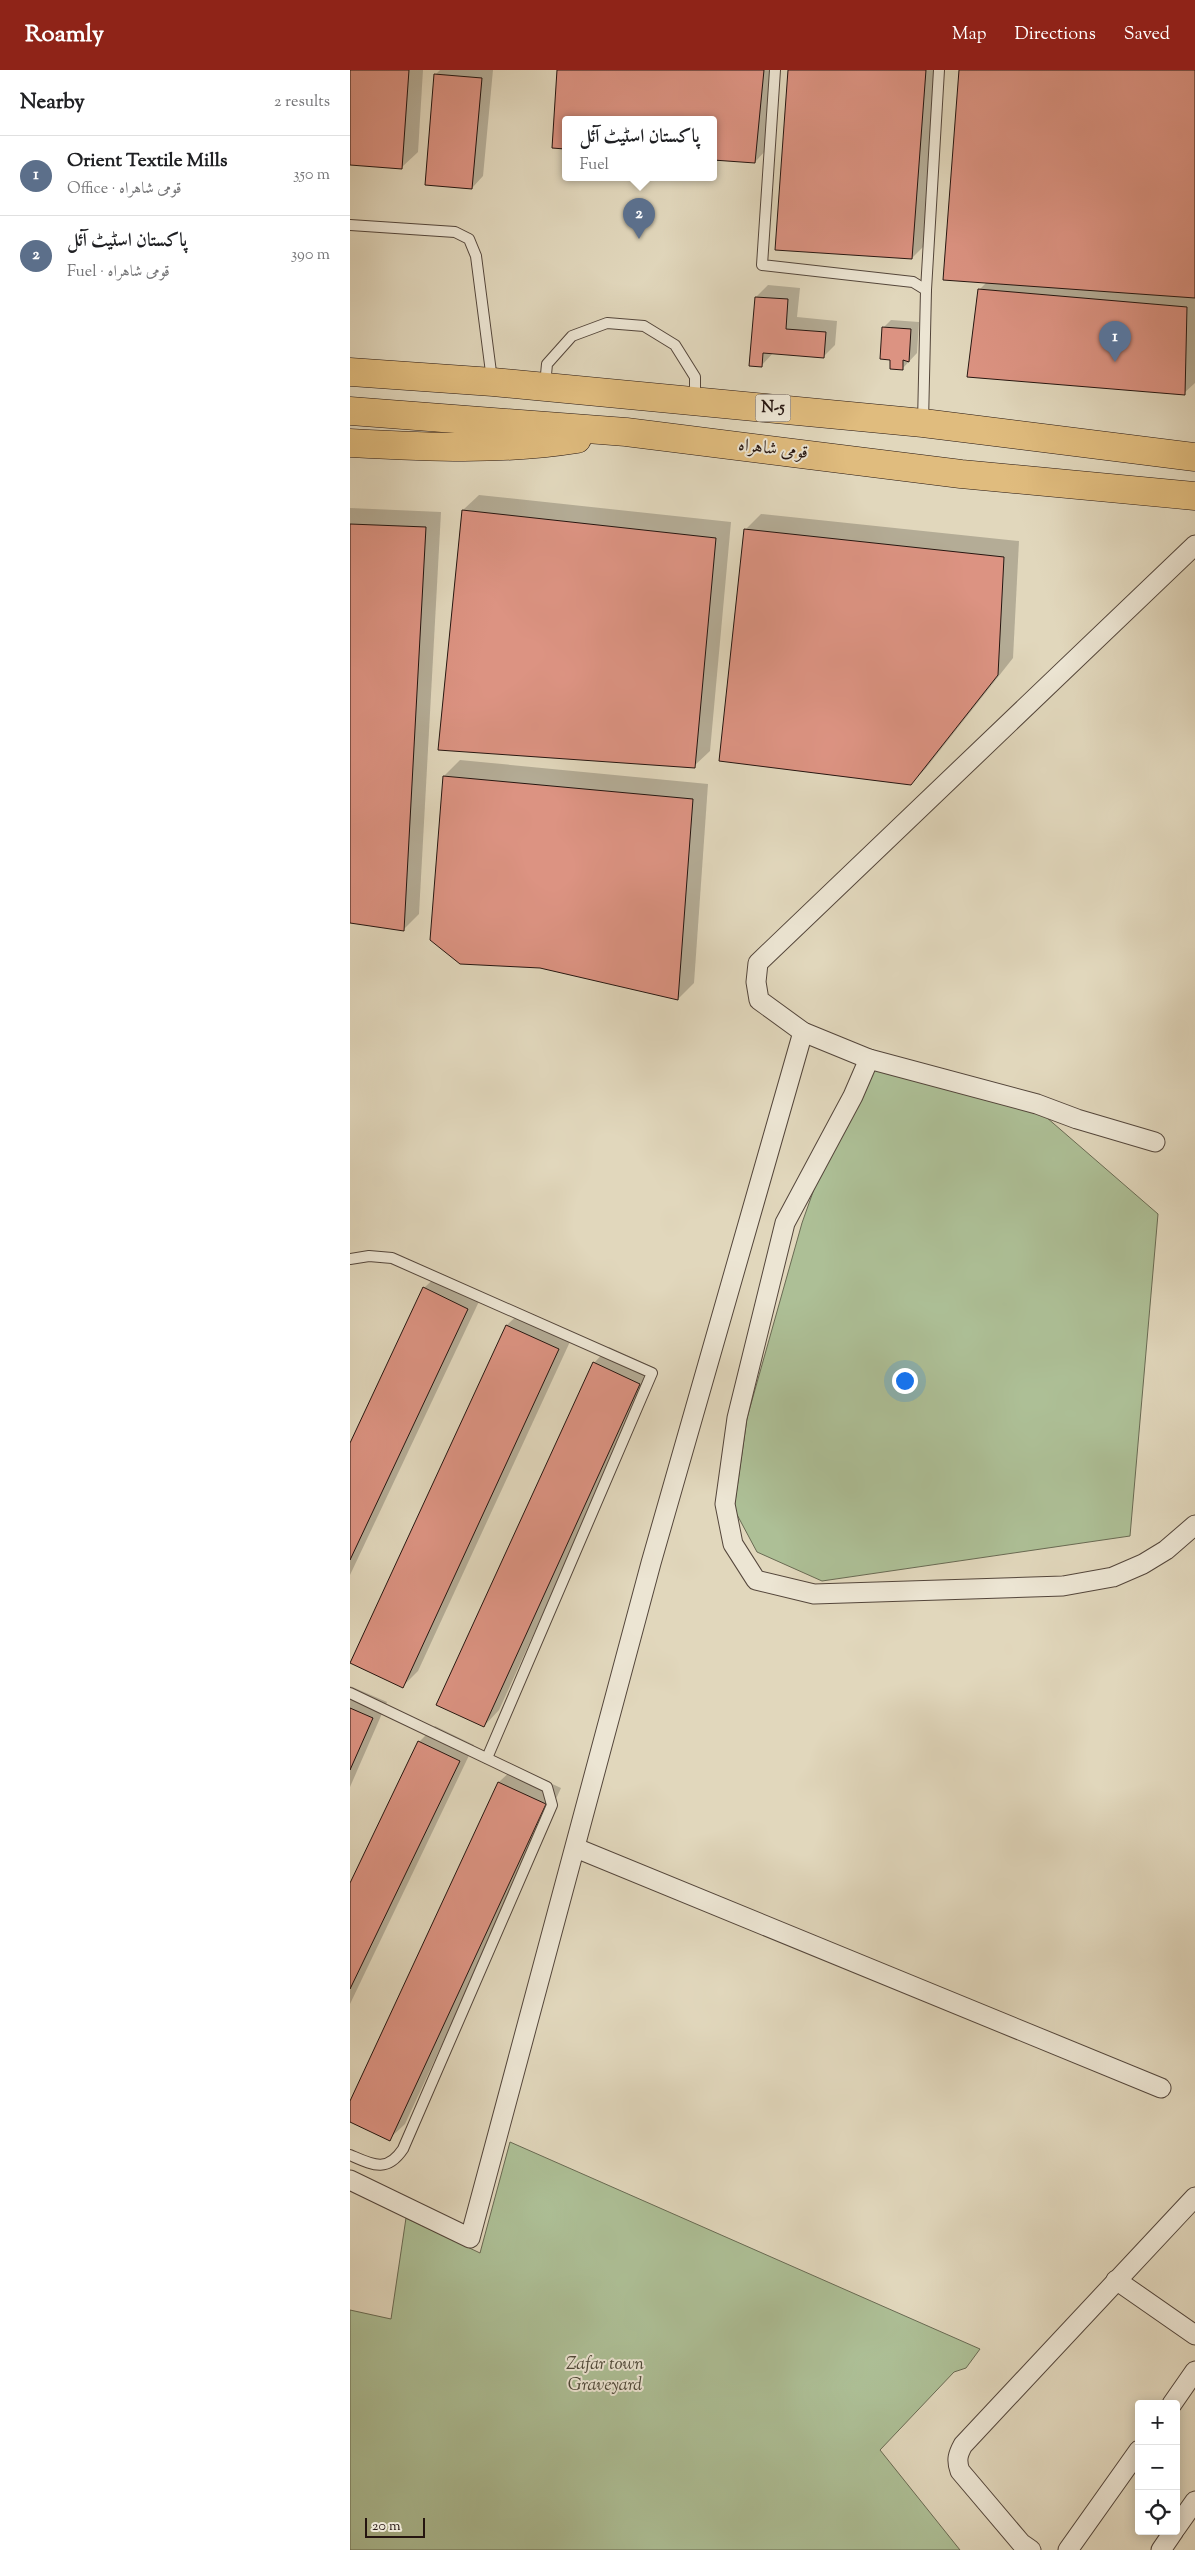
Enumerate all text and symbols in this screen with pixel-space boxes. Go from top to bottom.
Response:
text: Roamly [25,18,104,52]
text: Map [952,22,987,48]
text: Directions [1015,22,1096,48]
text: Saved [1124,22,1170,48]
text: Nearby [20,88,85,118]
text: 2 results [274,91,330,114]
popup [562,116,717,181]
text: پاکستان اسٹیٹ آئل [579,124,700,151]
text: Orient Textile Mills [67,148,227,175]
text: Fuel [579,154,609,177]
text: 1 [33,164,39,187]
text: 350 m [293,164,330,187]
text: Office · قومی شاہراہ [67,178,181,201]
pin: 2 [623,198,655,239]
text: پاکستان اسٹیٹ آئل [67,228,187,255]
text: 2 [32,244,40,267]
text: 390 m [291,244,330,267]
text: Fuel · قومی شاہراہ [67,261,170,284]
pin: 1 [1099,321,1131,362]
road number: N-5 [756,394,790,422]
street label: قومی شاہراہ [737,433,809,467]
your location [892,1368,918,1394]
park label: Zafar town Graveyard [566,2352,645,2399]
map controls [1135,2400,1180,2535]
button: + [1135,2400,1180,2445]
button: − [1135,2445,1180,2490]
button: locate [1135,2490,1180,2535]
scale bar [365,2515,425,2538]
text: 20 m [372,2517,401,2537]

